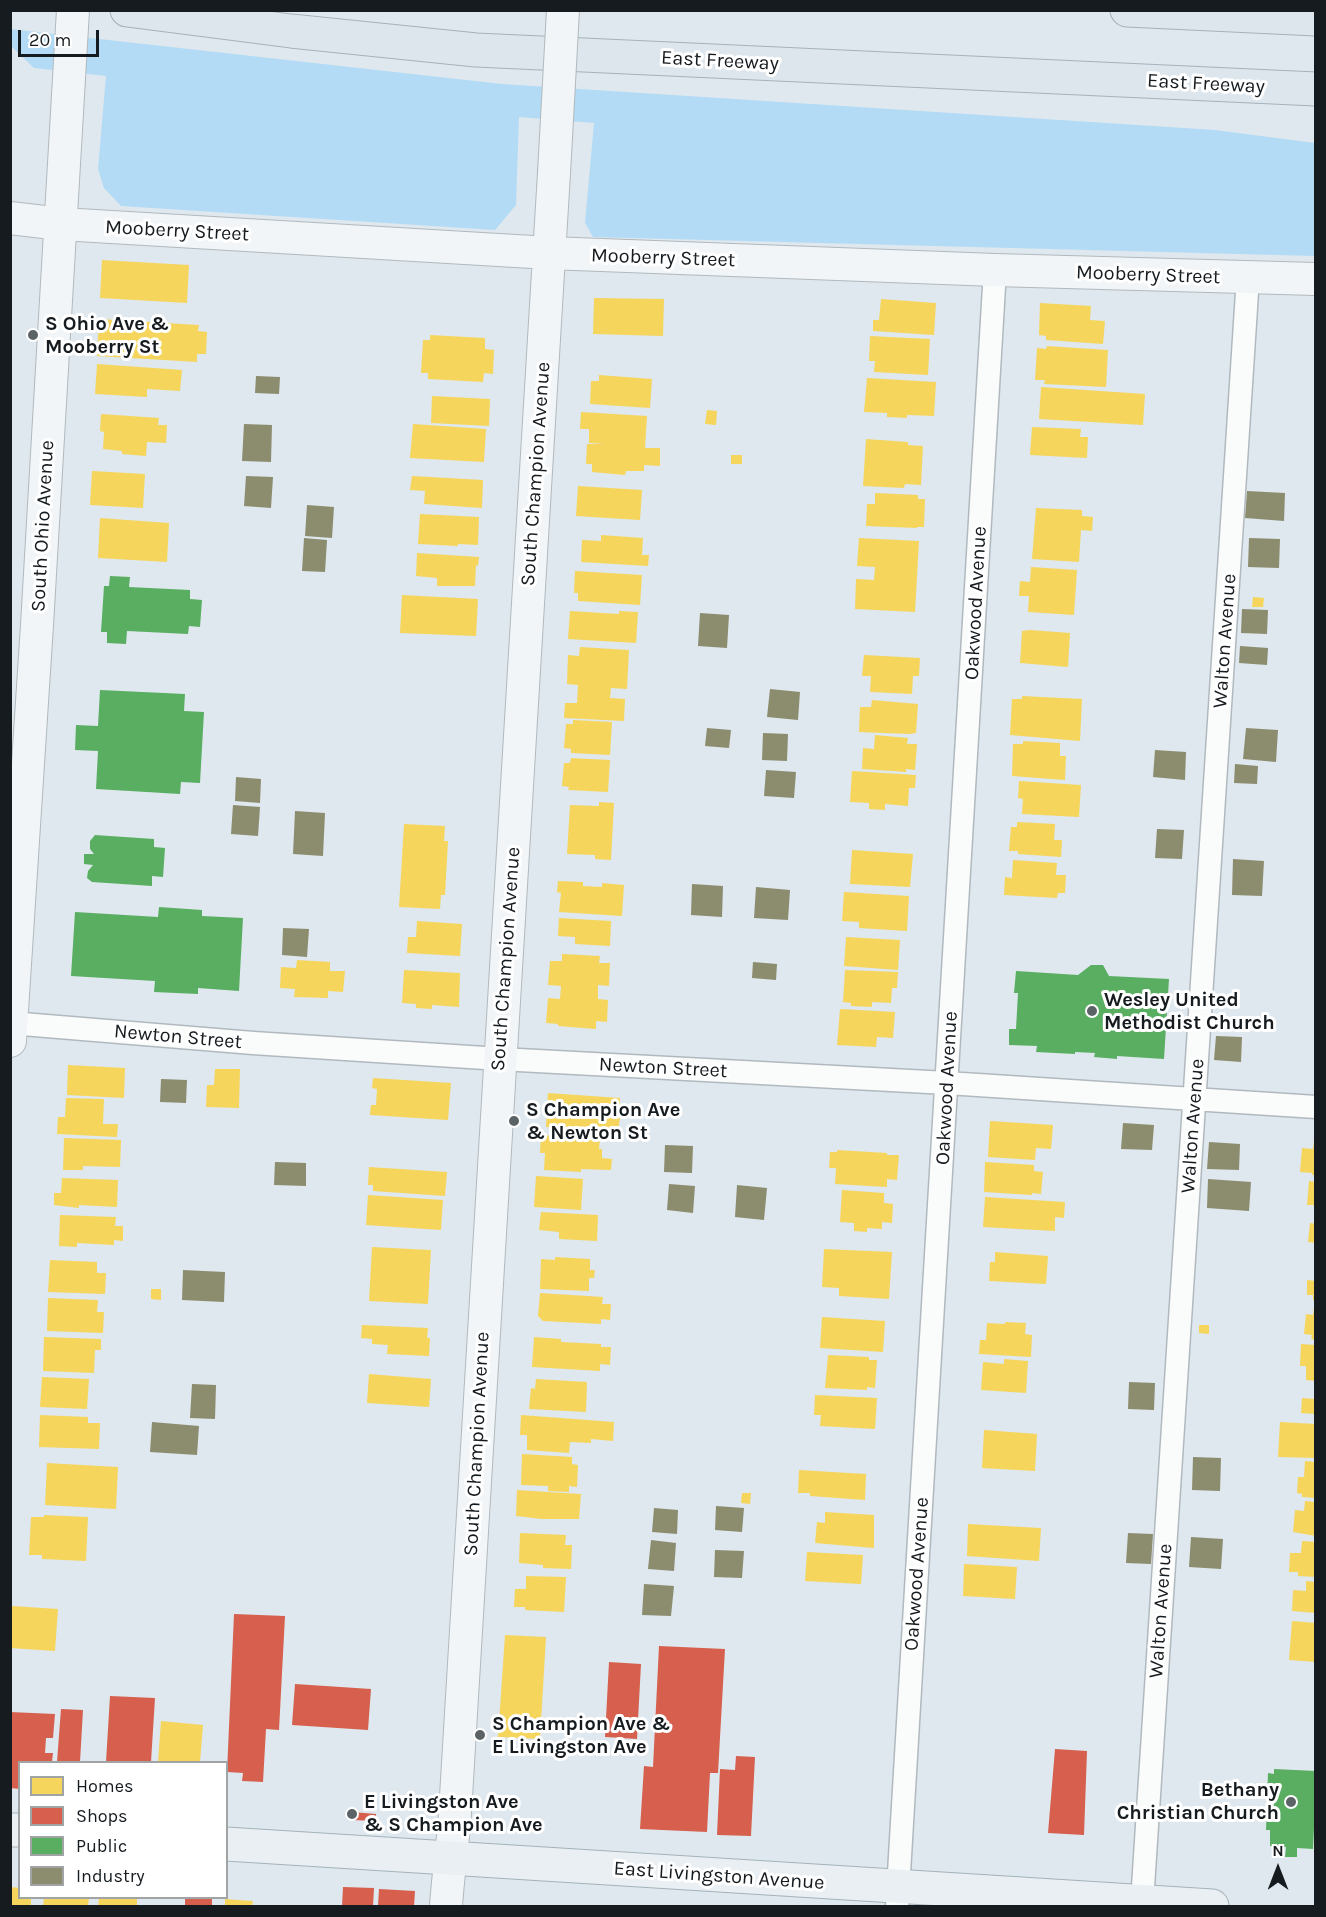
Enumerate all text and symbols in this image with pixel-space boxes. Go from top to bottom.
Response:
scale bar [21,18,102,56]
text: 20 m [29,29,71,51]
street label: East Freeway [660,46,780,76]
street label: East Freeway [1146,69,1266,99]
street label: Mooberry Street [104,215,250,247]
street label: Mooberry Street [590,243,736,273]
street label: Mooberry Street [1075,260,1221,290]
place label: S Ohio Ave & Mooberry St [45,312,169,359]
marker: S Ohio Ave & Mooberry St [26,328,40,342]
street label: South Champion Avenue [516,361,556,587]
street label: South Ohio Avenue [27,440,59,612]
street label: Oakwood Avenue [960,525,992,681]
street label: Walton Avenue [1208,573,1242,709]
street label: South Champion Avenue [486,846,526,1072]
place label: Wesley United Methodist Church [1104,988,1275,1035]
marker: Wesley United Methodist Church [1085,1004,1099,1018]
street label: Oakwood Avenue [931,1010,963,1166]
street label: Newton Street [113,1019,243,1055]
street label: Newton Street [598,1053,728,1083]
street label: Walton Avenue [1176,1058,1210,1194]
place label: S Champion Ave & Newton St [526,1098,680,1145]
marker: S Champion Ave & Newton St [507,1114,521,1128]
street label: South Champion Avenue [459,1331,495,1557]
street label: Oakwood Avenue [900,1496,934,1652]
street label: Walton Avenue [1144,1543,1178,1679]
place label: S Champion Ave & E Livingston Ave [492,1712,671,1759]
marker: S Champion Ave & E Livingston Ave [473,1728,487,1742]
legend [18,1761,228,1899]
text: Homes [76,1775,133,1797]
place label: Bethany Christian Church [1117,1778,1279,1825]
place label: E Livingston Ave & S Champion Ave [364,1790,543,1837]
marker: Bethany Christian Church [1284,1795,1298,1809]
text: Shops [76,1805,128,1827]
marker: E Livingston Ave & S Champion Ave [345,1807,359,1821]
text: Public [76,1835,127,1857]
north arrow [1248,1839,1308,1899]
text: N [1272,1841,1284,1860]
street label: East Livingston Avenue [613,1857,825,1895]
text: Industry [76,1865,145,1887]

